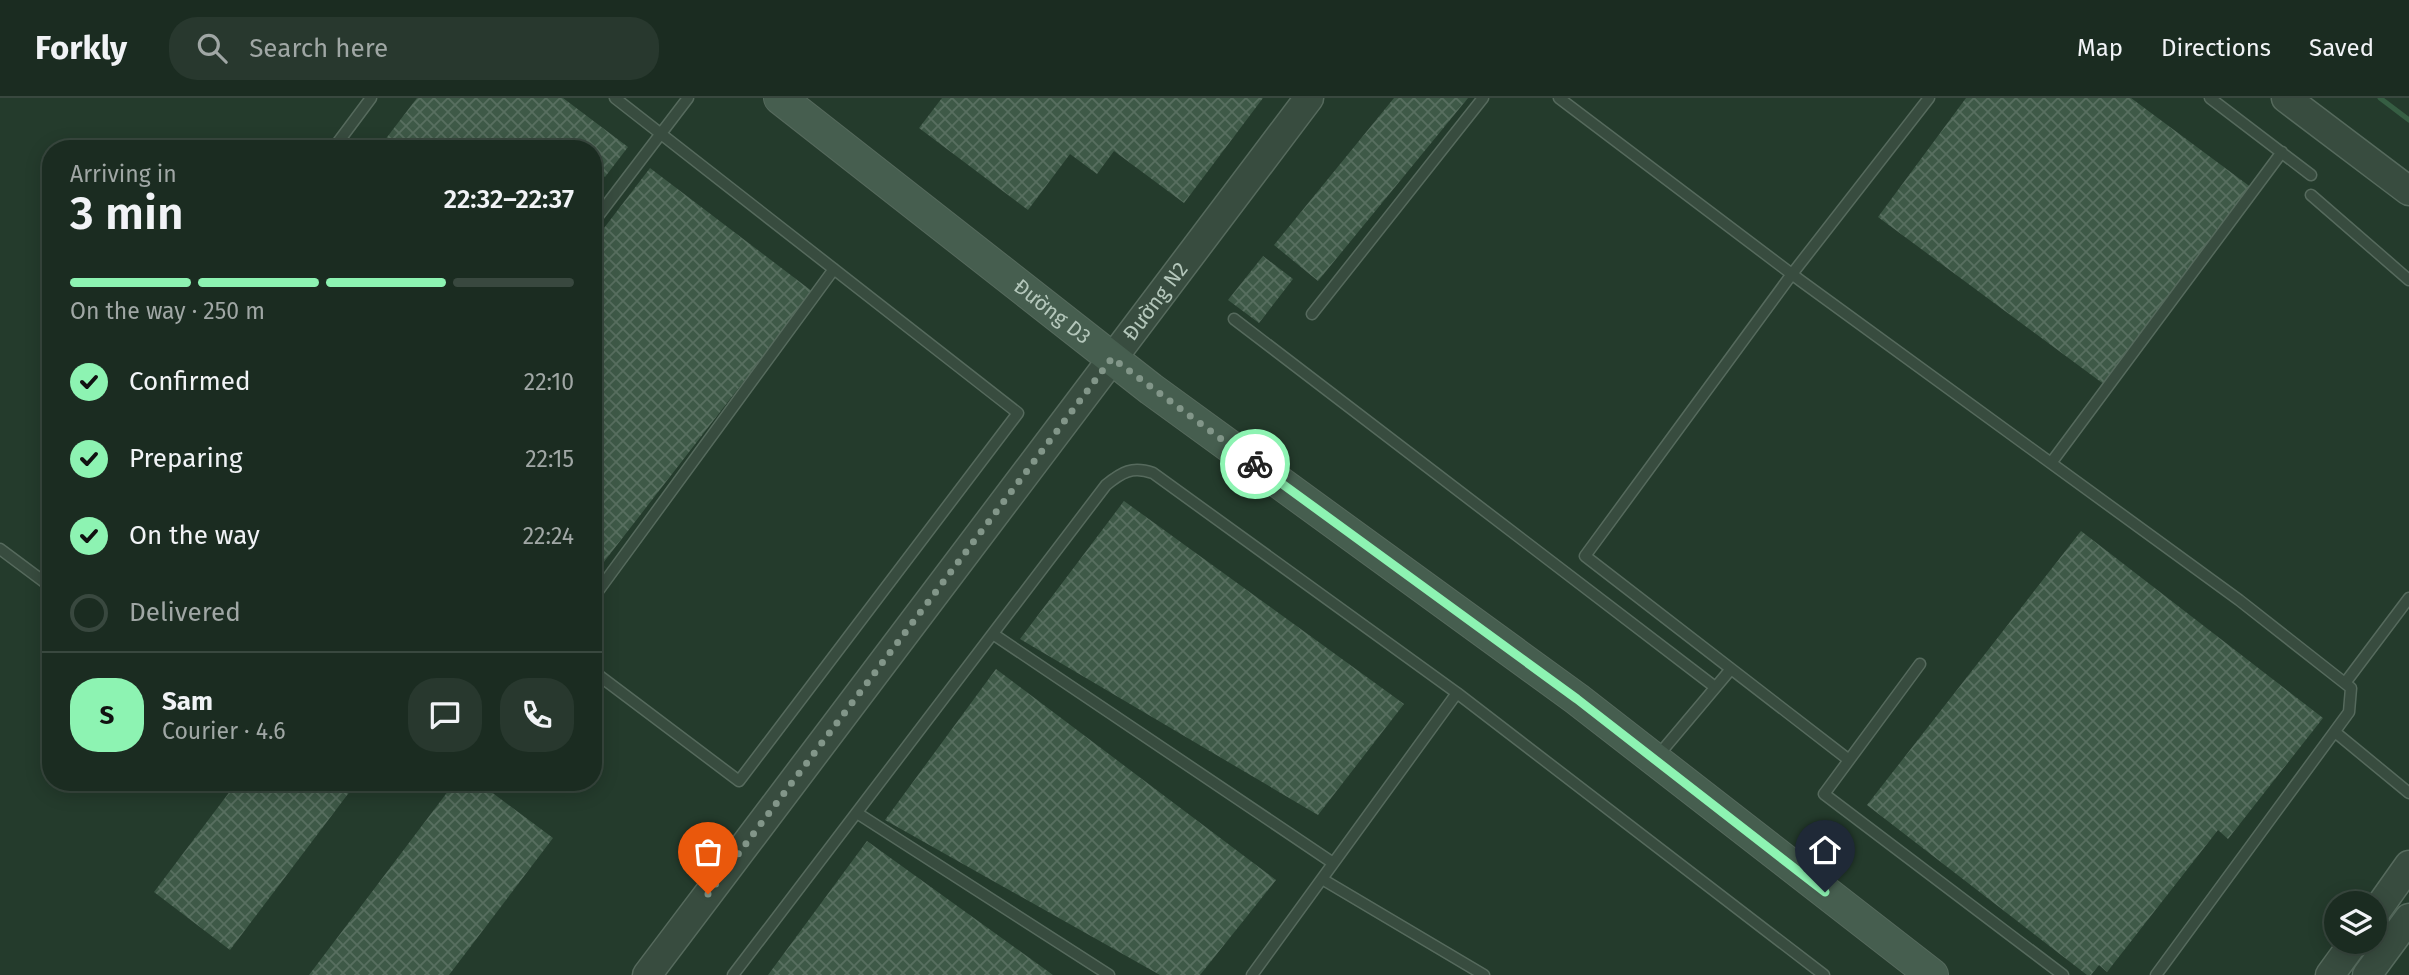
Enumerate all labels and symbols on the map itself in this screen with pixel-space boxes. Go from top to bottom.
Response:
street label: Đường N2 [1117,257,1194,346]
street label: Đường D3 [1008,273,1096,350]
courier [1220,429,1290,499]
pin [1795,820,1855,892]
pin [678,822,738,894]

